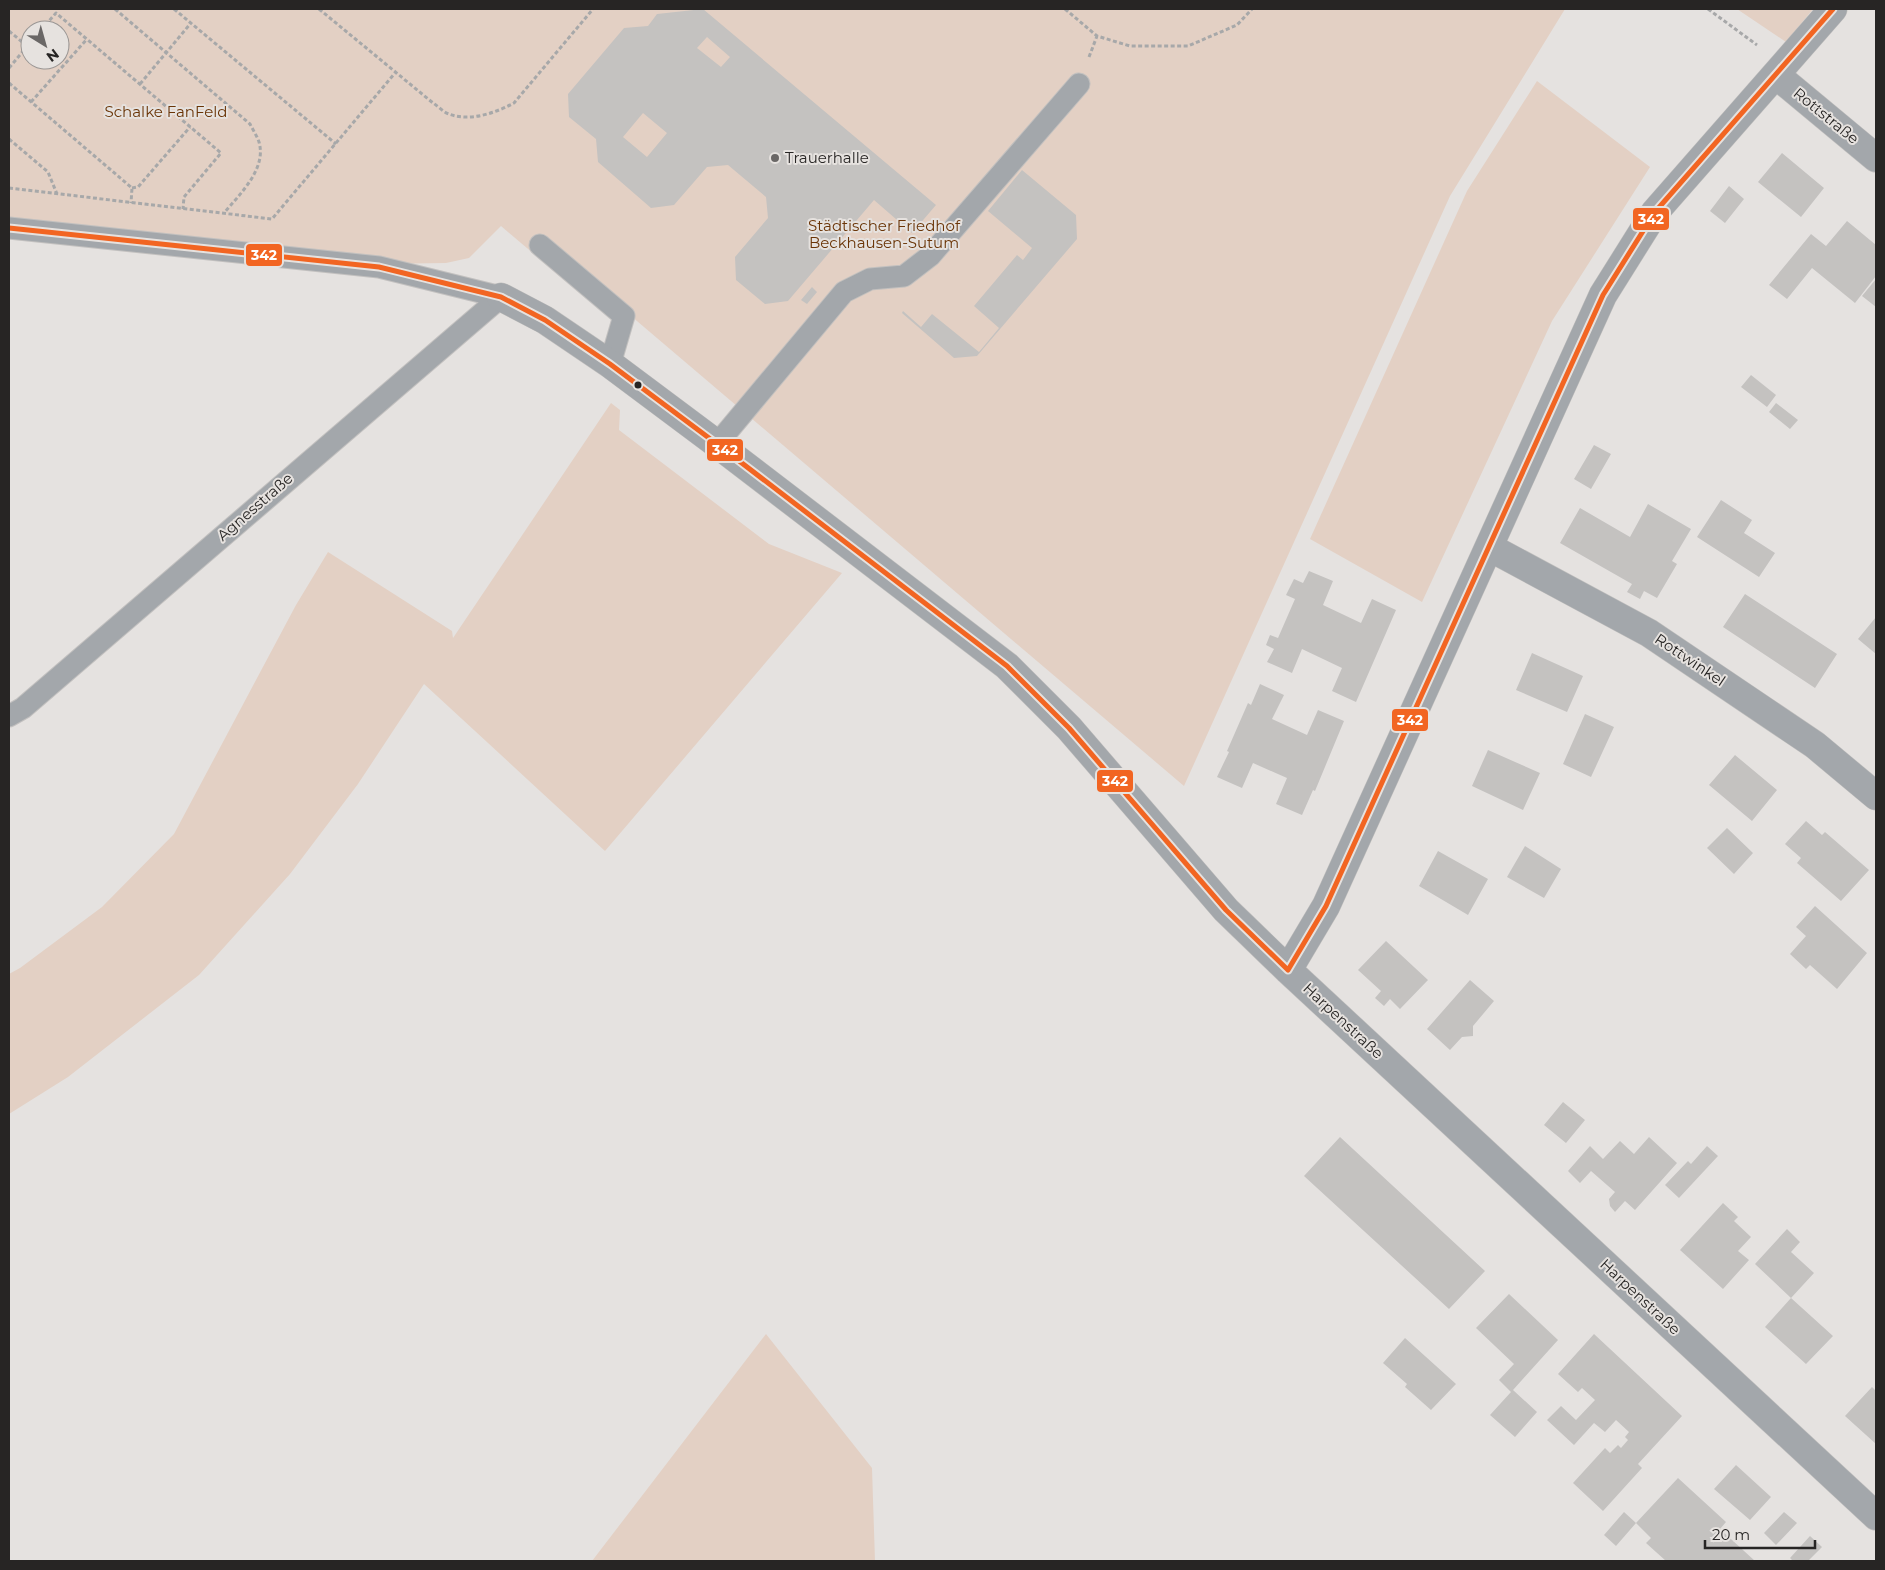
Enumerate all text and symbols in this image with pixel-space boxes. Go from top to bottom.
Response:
north arrow [20,20,70,70]
text: N [43,45,63,66]
street label: Rottstraße [1790,83,1863,148]
park label: Schalke FanFeld [105,102,227,121]
place label: Trauerhalle [785,148,869,167]
marker: Trauerhalle [769,152,781,164]
line badge: 342 [1632,207,1670,231]
text: 342 [1637,210,1664,228]
park label: Städtischer Friedhof Beckhausen-Sutum [808,216,961,252]
line badge: 342 [245,243,283,267]
text: 342 [250,246,277,264]
unlabelled marker [633,380,643,390]
line badge: 342 [706,438,744,462]
text: 342 [711,441,738,459]
street label: Agnesstraße [213,469,296,545]
street label: Rottwinkel [1651,629,1729,690]
line badge: 342 [1391,708,1429,732]
text: 342 [1396,711,1423,729]
line badge: 342 [1096,769,1134,793]
text: 342 [1101,772,1128,790]
street label: Harpenstraße [1299,979,1388,1063]
street label: Harpenstraße [1596,1255,1685,1339]
scale bar [1705,1518,1815,1550]
text: 20 m [1712,1525,1750,1544]

